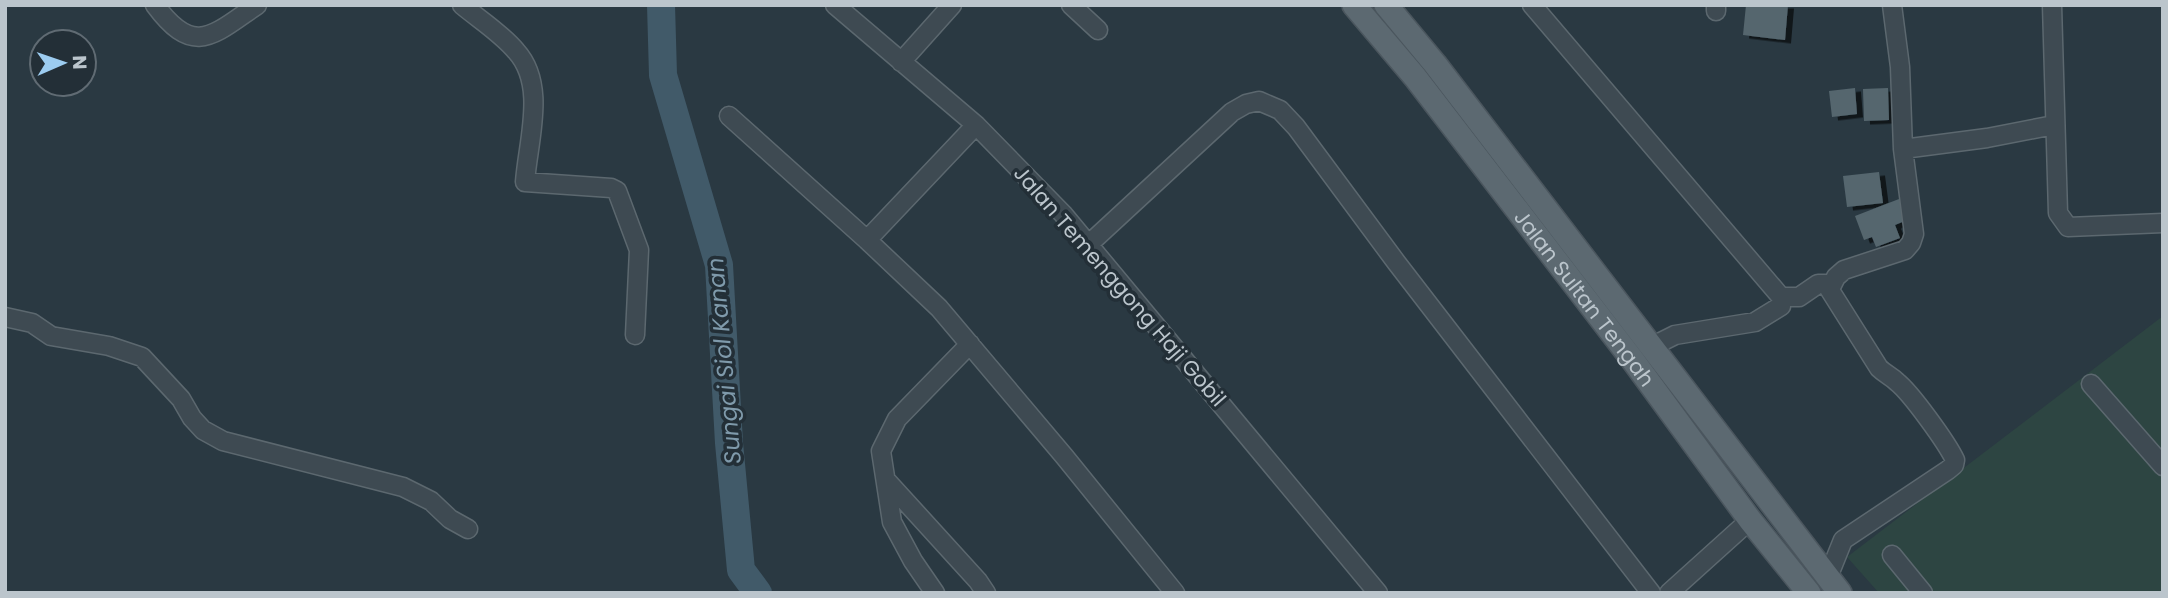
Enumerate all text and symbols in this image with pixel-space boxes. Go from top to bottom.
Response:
north arrow [28,28,98,98]
text: N [66,55,93,70]
street label: Jalan Temenggong Haji Gobil [1007,159,1233,413]
street label: Jalan Sultan Tengah [1508,204,1662,392]
water label: Sungai Siol Kanan [699,256,749,466]

